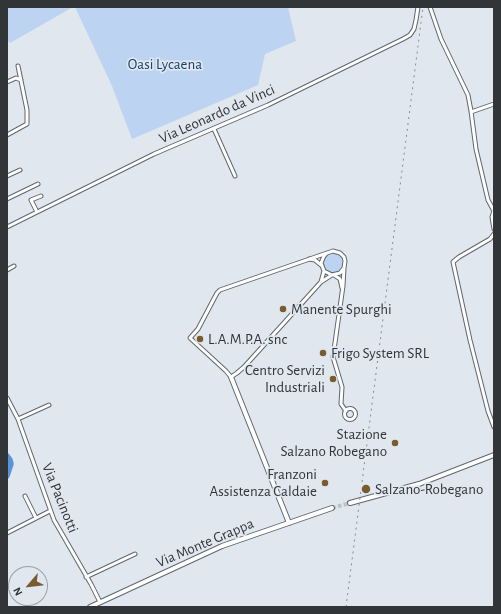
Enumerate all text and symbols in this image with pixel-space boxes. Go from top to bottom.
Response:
park label: Oasi Lycaena [128,55,202,73]
street label: Via Leonardo da Vinci [156,80,278,148]
place label: Manente Spurghi [291,300,392,318]
marker: Manente Spurghi [278,304,288,314]
place label: L.A.M.P.A. snc [208,330,287,348]
marker: L.A.M.P.A. snc [195,334,205,344]
place label: Frigo System SRL [331,344,429,362]
marker: Frigo System SRL [318,348,328,358]
place label: Centro Servizi Industriali [245,361,325,396]
marker: Centro Servizi Industriali [328,374,338,384]
place label: Stazione Salzano Robegano [280,425,387,460]
marker: Stazione Salzano Robegano [390,438,400,448]
street label: Via Pacinotti [38,461,82,535]
place label: Franzoni Assistenza Caldaie [210,465,317,500]
marker: Franzoni Assistenza Caldaie [320,478,330,488]
place label: Salzano-Robegano [375,480,483,498]
marker: Salzano-Robegano [360,483,372,495]
street label: Via Monte Grappa [153,514,257,572]
north arrow [8,566,48,606]
text: N [11,585,24,597]

